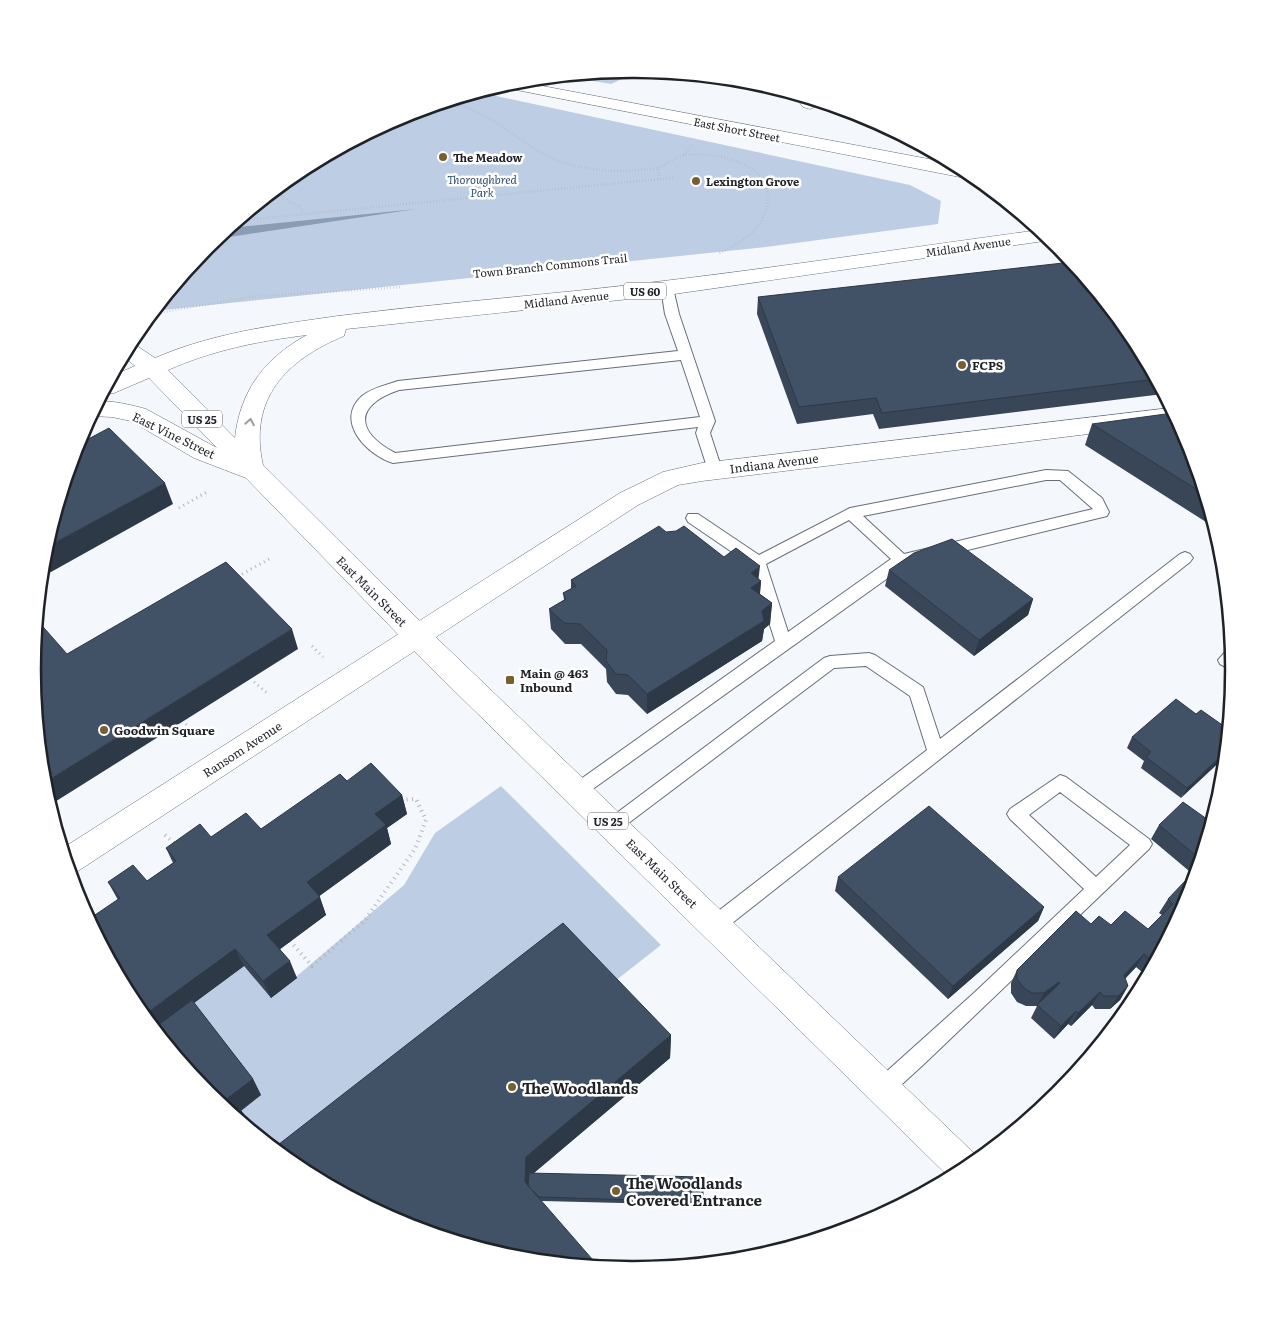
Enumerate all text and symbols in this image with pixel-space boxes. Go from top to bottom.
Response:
street label: East Short Street [692,113,782,145]
place label: The Meadow [453,149,523,165]
marker: The Meadow [437,151,449,163]
park label: Thoroughbred Park [447,171,517,200]
place label: Lexington Grove [706,173,799,189]
marker: Lexington Grove [690,175,702,187]
street label: Midland Avenue [925,232,1012,260]
street label: Town Branch Commons Trail [472,249,628,281]
road number: US 60 [624,282,666,300]
street label: Midland Avenue [523,287,610,311]
place label: FCPS [972,356,1003,374]
marker: FCPS [956,359,968,371]
street label: East Vine Street [130,407,219,463]
road number: US 25 [182,410,222,428]
one-way arrow [244,418,254,427]
street label: Indiana Avenue [729,449,819,477]
street label: East Main Street [333,552,412,631]
place label: Main @ 463 Inbound [520,664,589,696]
marker: Main @ 463 Inbound [504,674,516,686]
street label: Ransom Avenue [199,717,285,781]
place label: Goodwin Square [114,721,215,739]
marker: Goodwin Square [98,724,110,736]
road number: US 25 [588,812,628,829]
street label: East Main Street [622,834,702,912]
place label: The Woodlands [522,1076,639,1099]
marker: The Woodlands [506,1081,518,1093]
place label: The Woodlands Covered Entrance [626,1171,763,1211]
marker: The Woodlands Covered Entrance [610,1185,622,1197]

